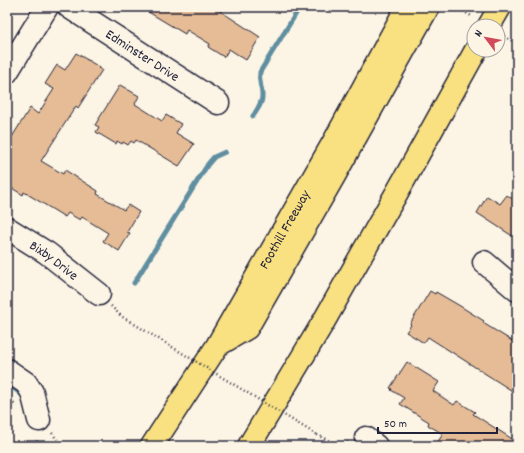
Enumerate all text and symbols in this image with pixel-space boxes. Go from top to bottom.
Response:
north arrow [466,18,506,58]
street label: Edminster Drive [101,25,183,88]
text: N [471,27,488,40]
street label: Foothill Freeway [255,187,316,273]
street label: Bixby Drive [25,236,82,286]
scale bar [378,409,497,435]
text: 50 m [384,416,407,433]

